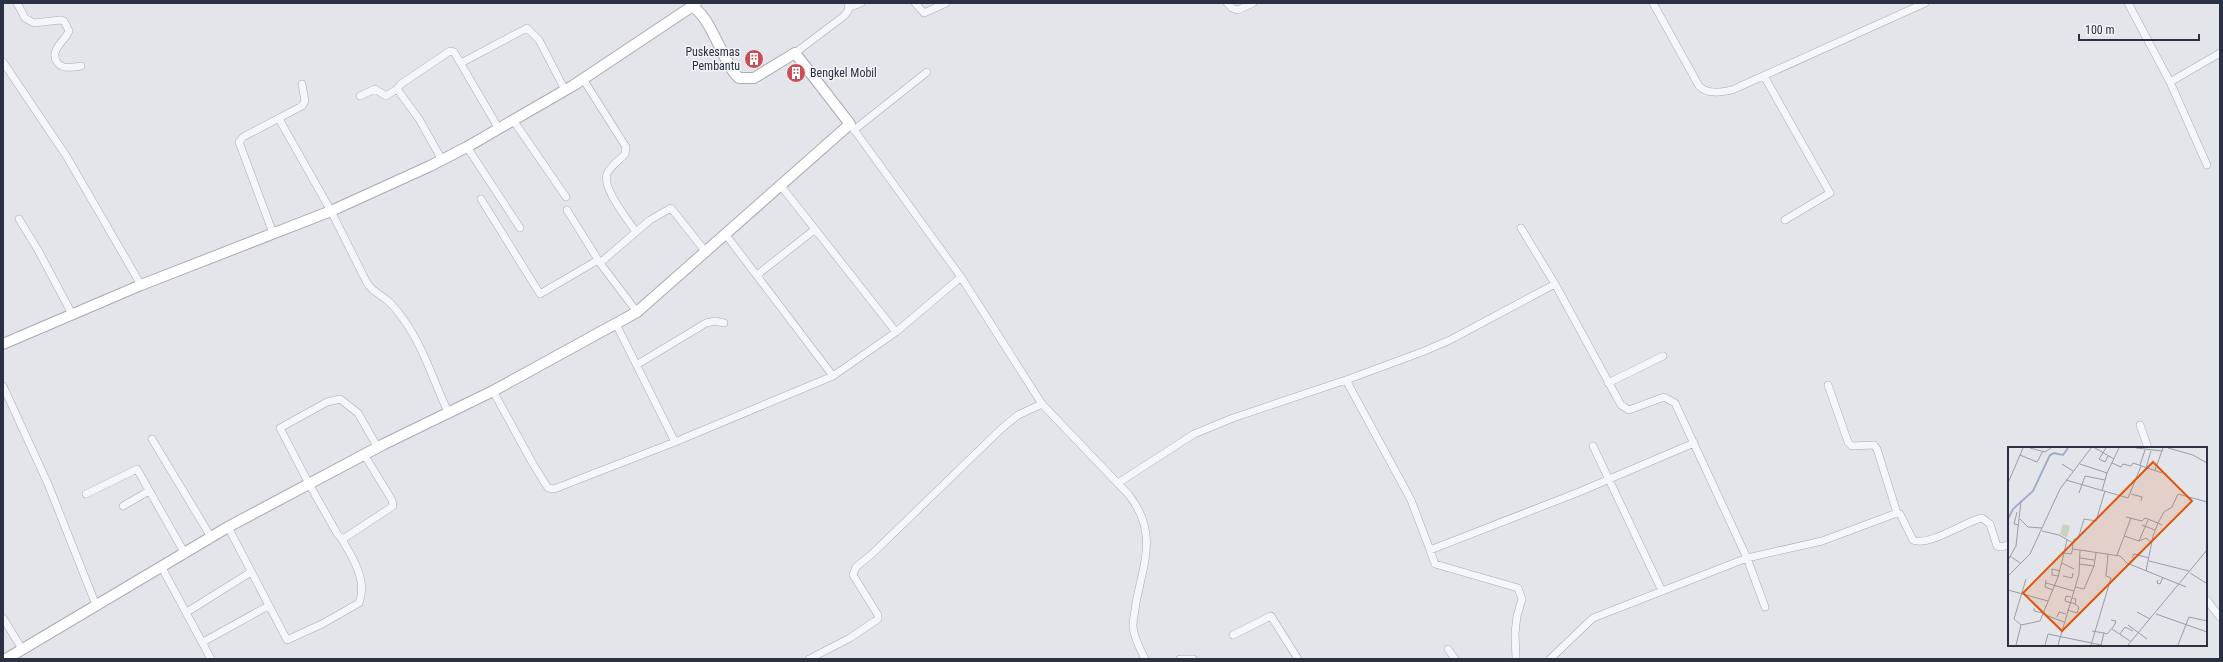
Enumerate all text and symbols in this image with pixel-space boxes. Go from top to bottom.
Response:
scale bar [2079,16,2199,42]
text: 100 m [2085,23,2115,37]
place label: Puskesmas Pembantu [685,45,740,73]
building icon: Puskesmas Pembantu [743,48,765,70]
building icon: Bengkel Mobil [785,62,807,84]
place label: Bengkel Mobil [810,66,877,80]
inset map [2008,447,2207,646]

